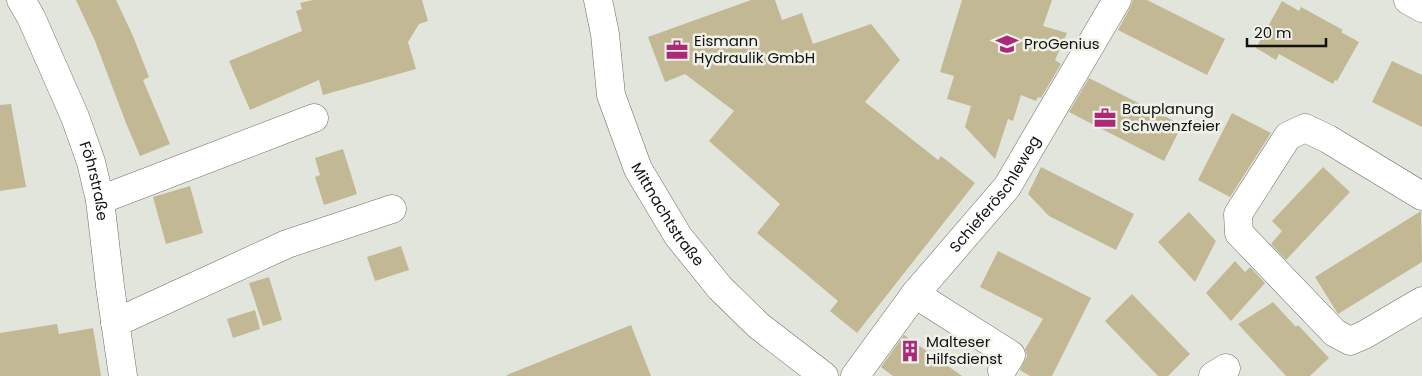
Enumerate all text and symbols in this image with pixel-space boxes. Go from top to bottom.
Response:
scale bar [1247,15,1326,47]
text: 20 m [1254,22,1292,43]
place label: Eismann Hydraulik GmbH [694,30,815,68]
school or university icon: ProGenius [994,31,1020,57]
place label: ProGenius [1024,33,1100,54]
office icon: Eismann Hydraulik GmbH [664,37,690,63]
place label: Bauplanung Schwenzfeier [1122,98,1221,136]
office icon: Bauplanung Schwenzfeier [1092,105,1118,131]
street label: Schieferöschleweg [944,131,1045,257]
street label: Föhrstraße [74,138,113,222]
street label: Mittnachtstraße [626,158,709,270]
place label: Malteser Hilfsdienst [926,331,1003,369]
building icon: Malteser Hilfsdienst [897,338,923,364]

